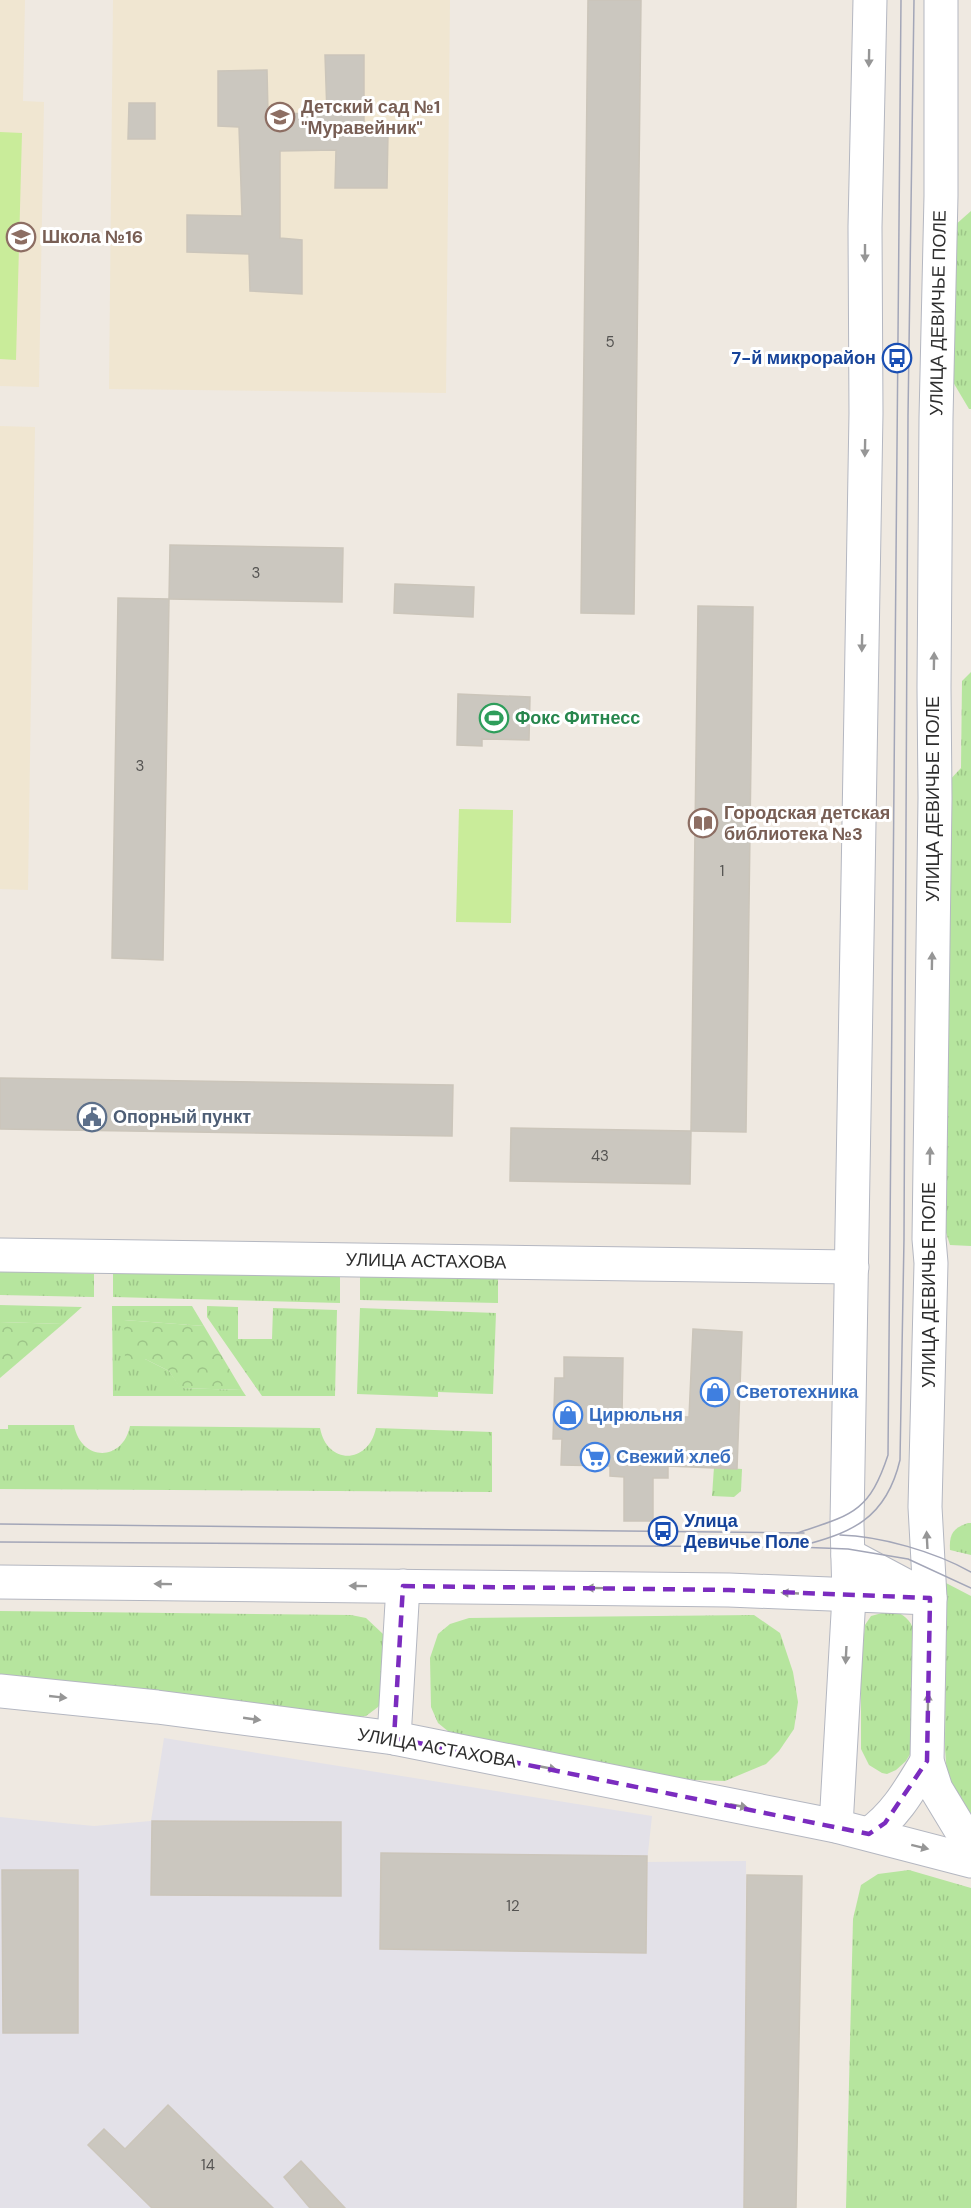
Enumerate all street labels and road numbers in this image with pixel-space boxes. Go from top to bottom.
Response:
street label: УЛИЦА ДЕВИЧЬЕ ПОЛЕ [924,210,952,416]
street label: УЛИЦА ДЕВИЧЬЕ ПОЛЕ [921,696,945,902]
street label: УЛИЦА ДЕВИЧЬЕ ПОЛЕ [917,1182,941,1388]
street label: УЛИЦА АСТАХОВА [345,1248,507,1274]
street label: УЛИЦА АСТАХОВА [356,1722,518,1774]

